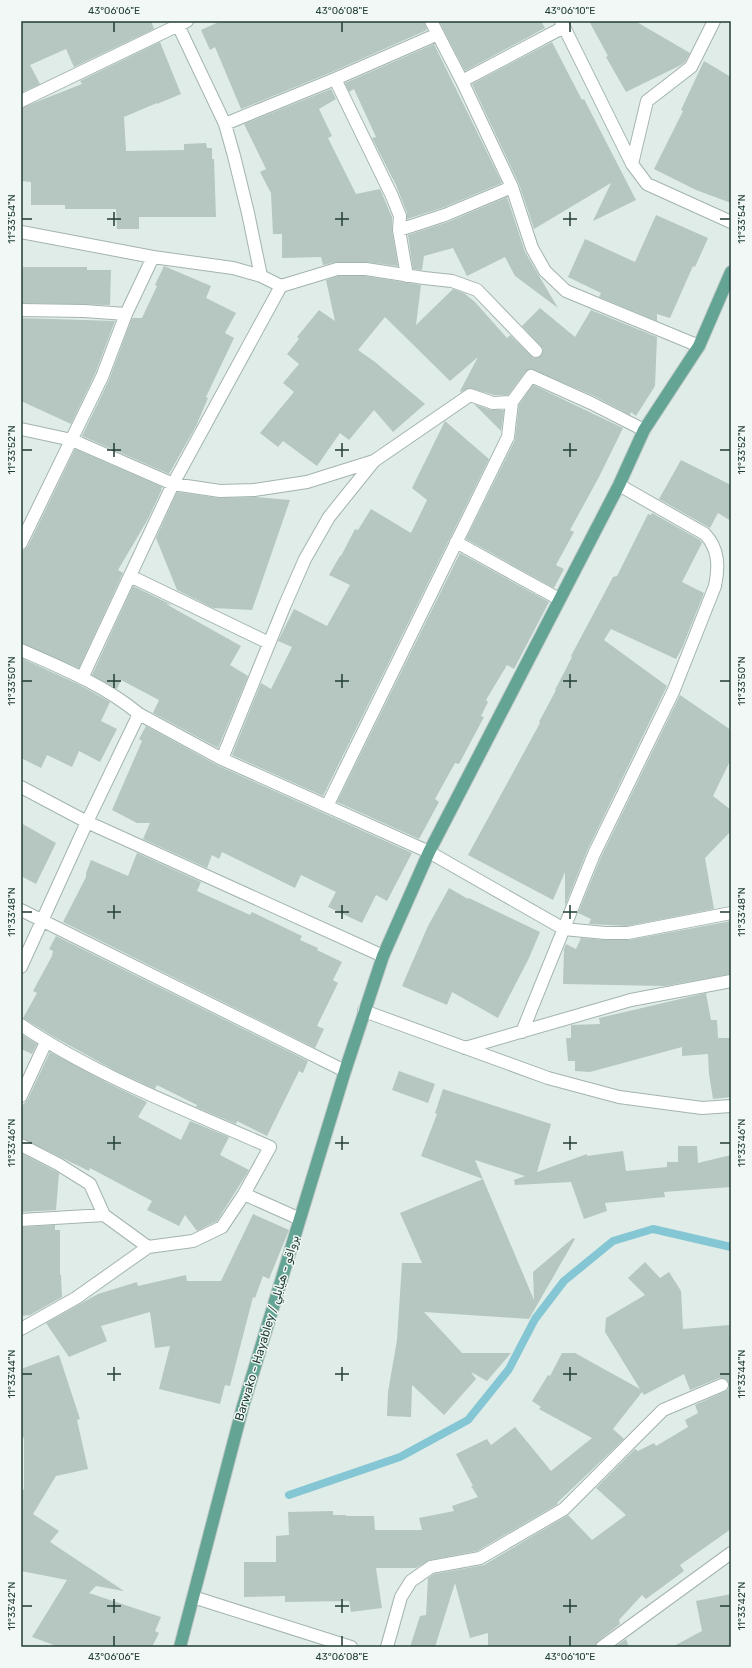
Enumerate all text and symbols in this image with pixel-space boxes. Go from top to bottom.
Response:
text: 43°06'06"E [88,5,140,17]
text: 43°06'08"E [316,5,368,17]
text: 43°06'10"E [545,5,595,17]
text: 11°33'54"N [6,194,18,244]
text: 11°33'54"N [736,194,748,244]
text: 11°33'52"N [6,425,18,475]
text: 11°33'52"N [736,425,748,475]
text: 11°33'50"N [6,656,18,706]
text: 11°33'50"N [736,656,748,706]
text: 11°33'48"N [6,887,18,937]
text: 11°33'48"N [736,887,748,937]
text: 11°33'46"N [6,1119,18,1167]
text: 11°33'46"N [736,1119,748,1167]
street label: Barwako - Hayabley / برواقو - هيابلي [232,1233,304,1423]
text: 11°33'44"N [6,1349,18,1399]
text: 11°33'44"N [736,1349,748,1399]
text: 11°33'42"N [6,1582,18,1630]
text: 11°33'42"N [736,1582,748,1630]
text: 43°06'06"E [88,1651,140,1663]
text: 43°06'08"E [316,1651,368,1663]
text: 43°06'10"E [545,1651,595,1663]

